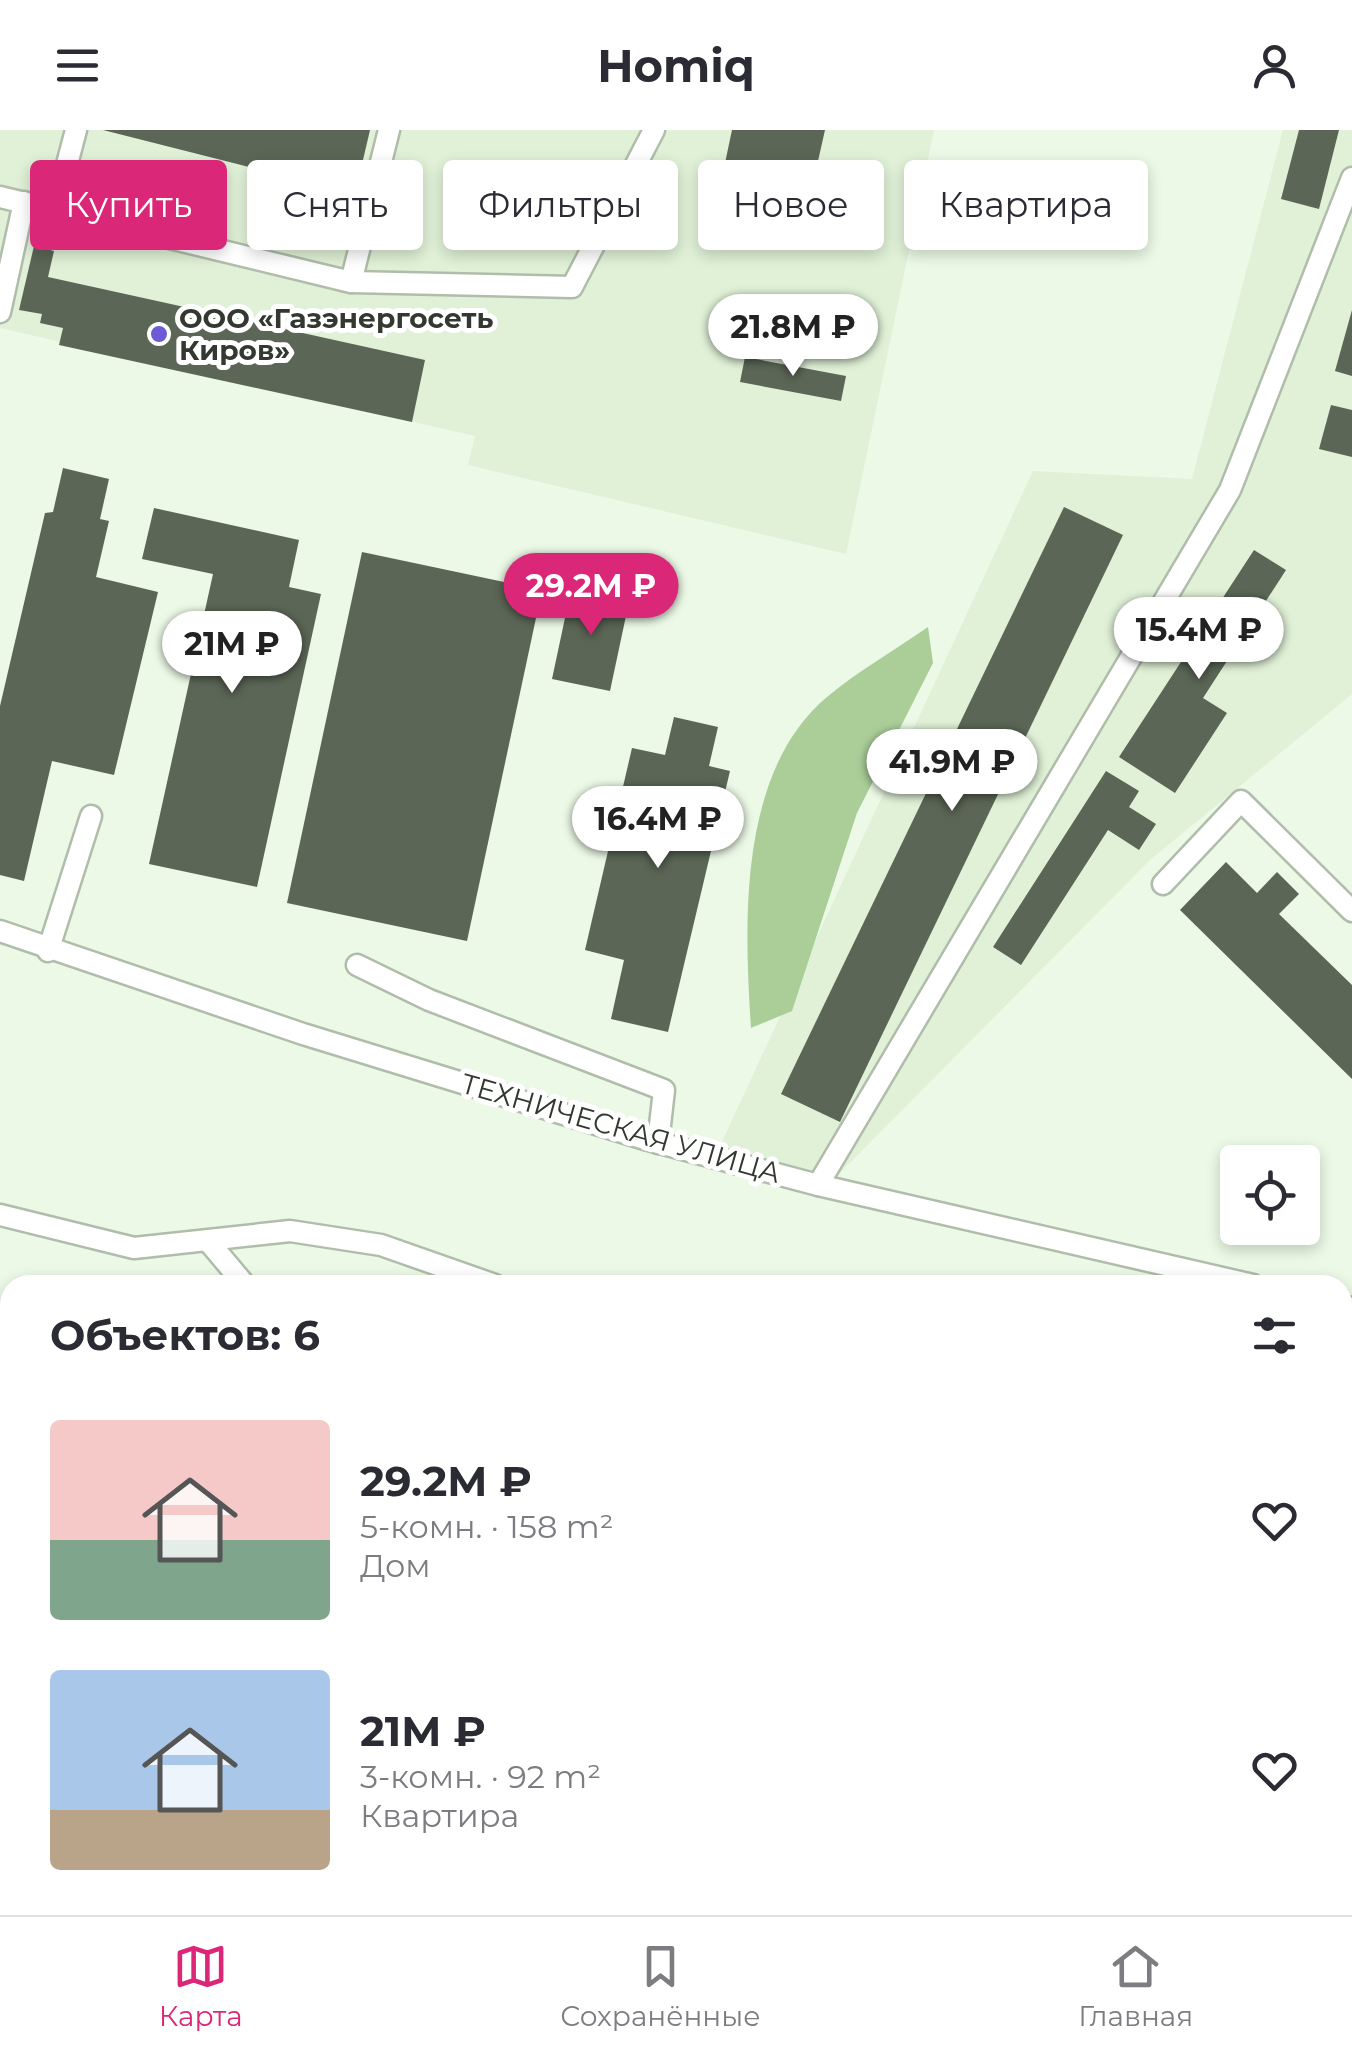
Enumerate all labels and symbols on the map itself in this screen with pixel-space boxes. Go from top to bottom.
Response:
pin: 21.8M ₽ [701,294,885,379]
place label: ООО «Газэнергосеть Киров» [179,301,493,367]
marker: ООО «Газэнергосеть Киров» [148,323,170,345]
pin: 29.2M ₽ [499,553,683,638]
pin: 15.4M ₽ [1107,597,1291,682]
pin: 21M ₽ [162,611,302,696]
pin: 41.9M ₽ [860,729,1044,814]
pin: 16.4M ₽ [566,786,750,871]
street label: ТЕХНИЧЕСКАЯ УЛИЦА [457,1066,785,1190]

